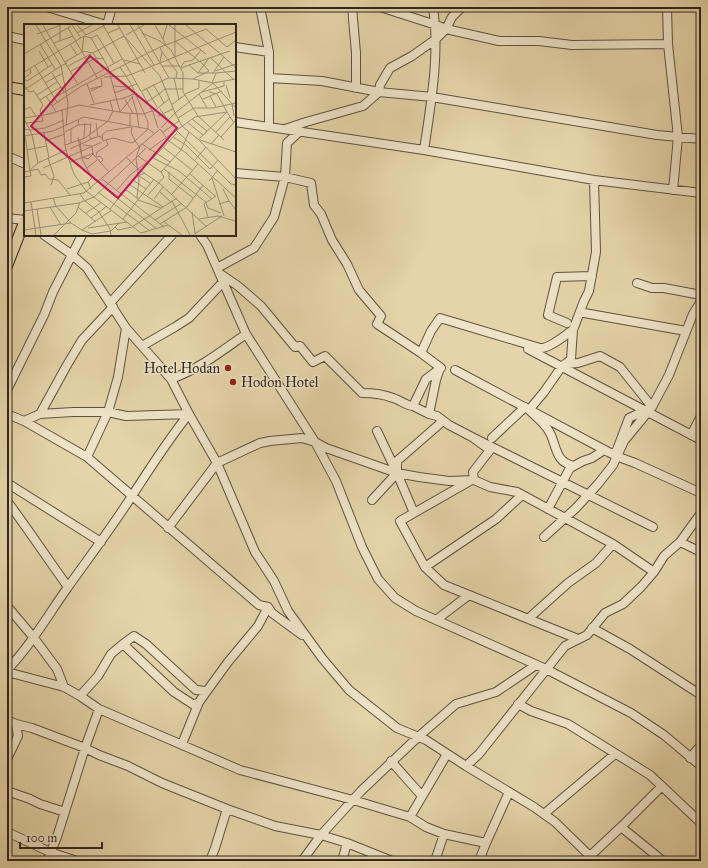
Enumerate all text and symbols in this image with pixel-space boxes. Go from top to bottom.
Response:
inset map [24,24,236,236]
place label: Hotel Hodan [144,360,220,377]
marker: Hotel Hodan [223,363,233,373]
place label: Hodon Hotel [241,374,319,391]
marker: Hodon Hotel [228,377,238,387]
scale bar [20,824,102,850]
text: 100 m [26,831,57,845]

